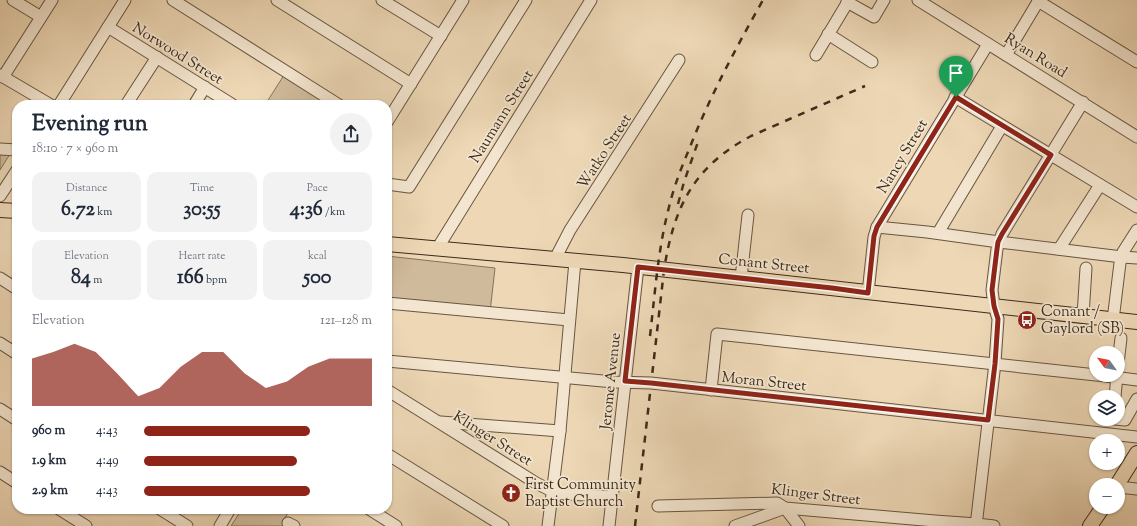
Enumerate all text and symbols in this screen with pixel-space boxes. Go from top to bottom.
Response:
street label: Norwood Street [128,18,227,91]
street label: Ryan Road [1000,29,1071,84]
pin [939,56,973,97]
icon: arrive [945,62,967,84]
street label: Naumann Street [465,66,539,167]
text: Evening run [32,109,148,141]
street label: Watko Street [573,110,637,193]
button: share [330,113,372,155]
street label: Nancy Street [873,116,934,198]
text: 18:10 · 7 × 960 m [32,140,118,158]
text: Distance [66,180,107,196]
text: Time [190,180,214,196]
text: Pace [307,180,328,196]
text: 6.72 [61,196,95,225]
text: 30:55 [183,196,221,225]
text: 4:36 [290,196,323,225]
text: km [95,204,112,220]
text: /km [323,204,345,220]
text: Elevation [64,248,109,264]
text: Heart rate [179,248,225,264]
text: kcal [308,248,327,264]
street label: Conant Street [717,249,810,280]
text: 84 [71,264,91,293]
text: 166 [177,264,204,293]
text: 500 [303,264,331,293]
text: m [91,272,102,288]
text: bpm [204,272,227,288]
place label: Conant / Gaylord (SB) [1041,302,1124,340]
bus stop icon: Conant / Gaylord (SB) [1016,309,1038,331]
text: Elevation [32,312,85,330]
text: 121–128 m [320,312,372,330]
street label: Jerome Avenue [596,331,627,432]
north arrow [1089,346,1125,382]
map controls [1089,346,1125,514]
street label: Moran Street [720,368,807,397]
button: layers [1089,390,1125,426]
street label: Klinger Street [449,407,536,472]
text: 960 m [32,422,65,440]
text: 4:43 [96,422,118,440]
button: + [1089,434,1125,470]
text: 1.9 km [32,452,66,470]
text: 4:49 [96,452,119,470]
place label: First Community Baptist Church [525,475,636,513]
button: − [1089,478,1125,514]
street label: Klinger Street [770,480,862,511]
text: 2.9 km [32,482,68,500]
text: 4:43 [96,482,118,500]
church icon: First Community Baptist Church [500,482,522,504]

